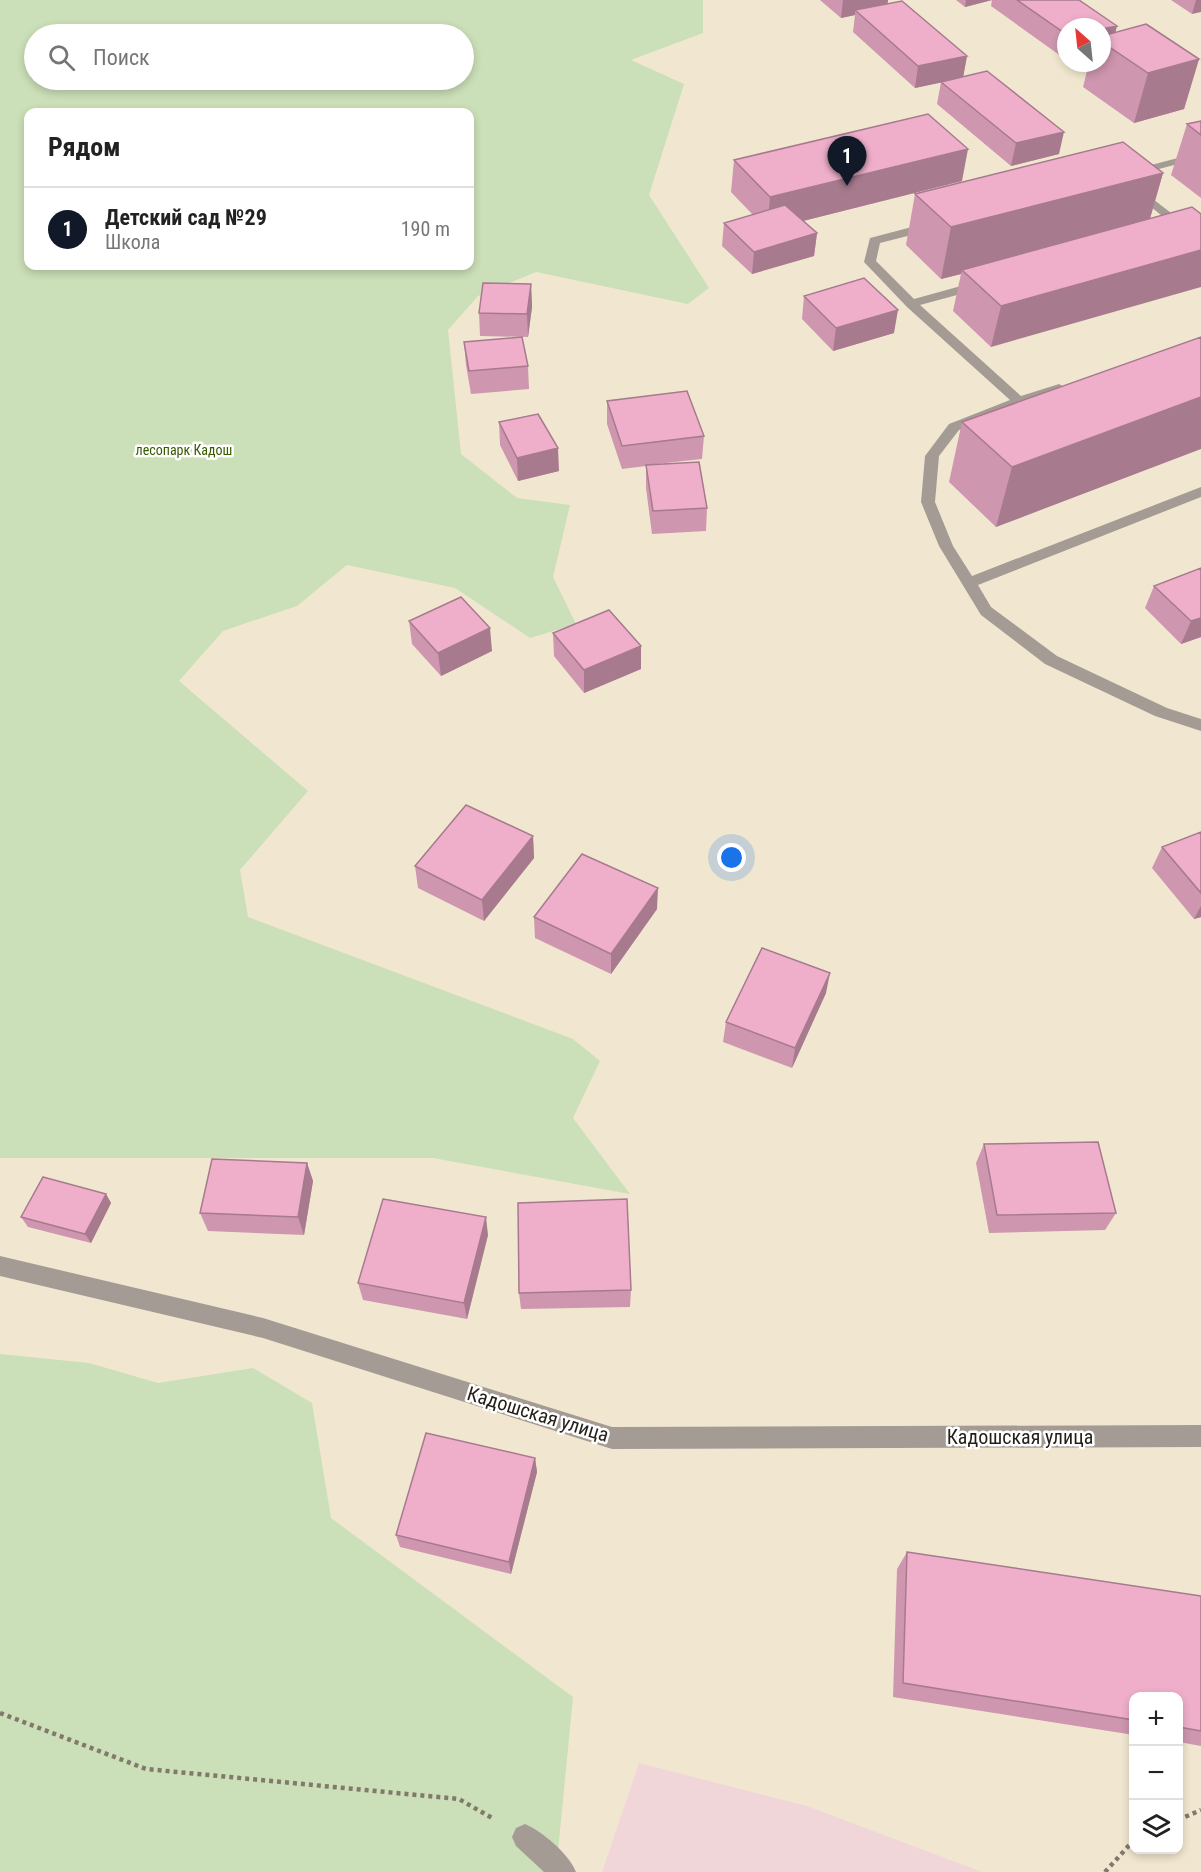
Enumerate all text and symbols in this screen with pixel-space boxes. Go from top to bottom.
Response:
north arrow [1057,18,1111,72]
search box [24,24,474,90]
icon: search [45,41,78,74]
text: Поиск [93,45,150,70]
text: Рядом [48,132,120,162]
pin: 1 [828,136,866,186]
text: Детский сад №29 [105,205,267,230]
text: 1 [62,217,73,241]
text: 190 m [401,217,450,241]
text: Школа [105,230,160,254]
park label: лесопарк Кадош [136,442,232,458]
your location [717,843,746,872]
street label: Кадошская улица [464,1381,612,1447]
street label: Кадошская улица [947,1425,1093,1449]
map controls [1129,1692,1183,1854]
button: + [1129,1692,1183,1746]
button: − [1129,1746,1183,1800]
button: layers [1129,1800,1183,1854]

